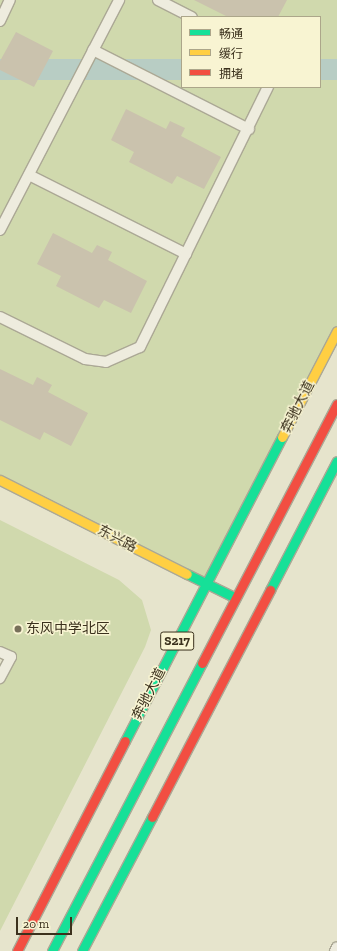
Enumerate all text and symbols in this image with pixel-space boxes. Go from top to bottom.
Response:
legend [181,16,321,88]
text: 畅通 [219,27,243,41]
text: 缓行 [219,47,243,61]
text: 拥堵 [219,67,243,81]
street label: 奔驰大道 [278,378,318,436]
street label: 东兴路 [94,522,140,556]
place label: 东风中学北区 [26,621,110,637]
marker: 东风中学北区 [13,624,23,634]
road number: S217 [160,630,194,652]
street label: 奔驰大道 [129,665,169,723]
scale bar [18,909,74,935]
text: 20 m [23,917,49,931]

